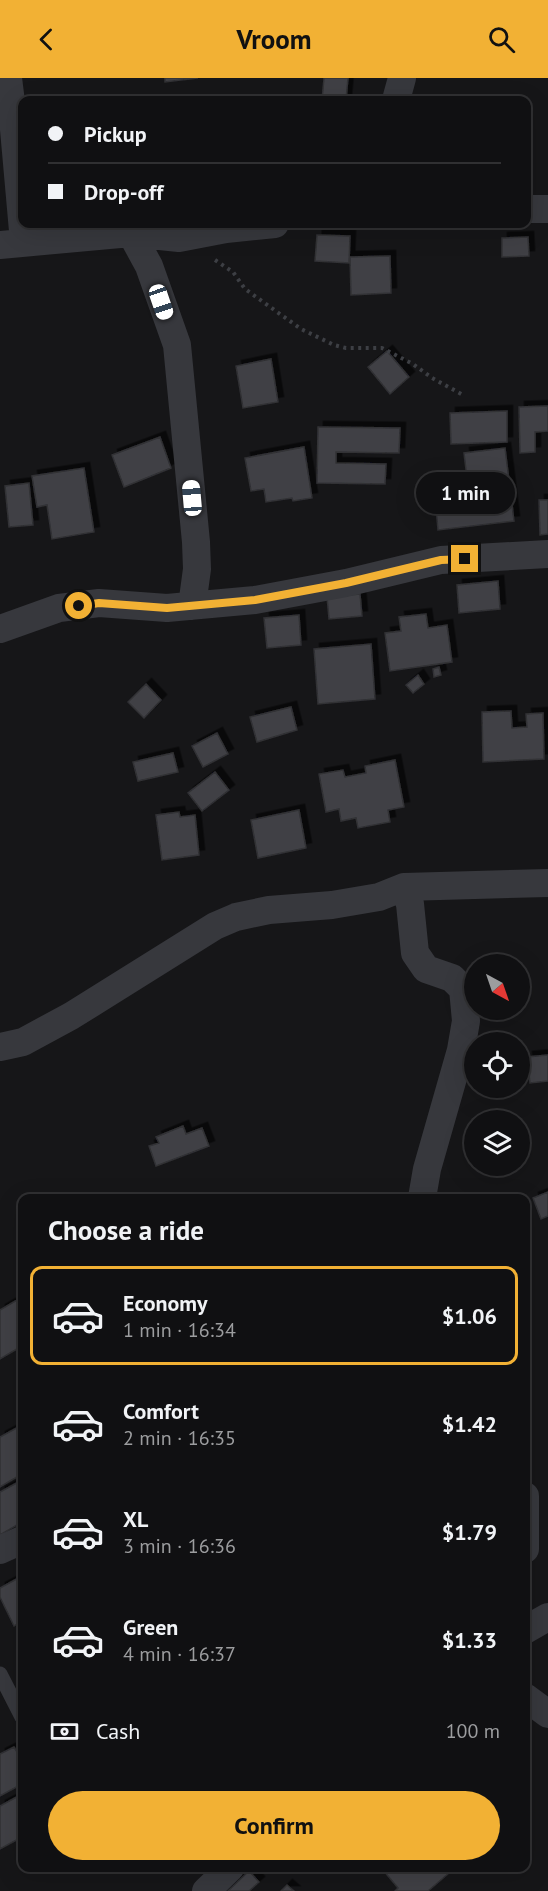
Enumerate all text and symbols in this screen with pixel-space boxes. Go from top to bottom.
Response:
text: Vroom [237,22,311,56]
icon: back [30,23,63,56]
icon: search [485,23,518,56]
text: Pickup [84,120,147,148]
text: Drop-off [84,178,163,206]
car [147,282,175,322]
callout: 1 min [416,472,514,514]
car [181,479,203,517]
text: 1 min [441,480,490,506]
route end [451,545,478,572]
route start [65,592,92,619]
north arrow [464,954,530,1020]
map controls [464,954,530,1176]
button: locate [464,1032,530,1098]
button: layers [464,1110,530,1176]
text: Choose a ride [48,1213,204,1247]
icon: car [51,1289,105,1343]
text: Economy [123,1289,207,1317]
text: $1.06 [442,1302,497,1330]
text: 1 min · 16:34 [123,1317,236,1343]
icon: car [51,1397,105,1451]
text: Comfort [123,1397,199,1425]
text: $1.42 [442,1410,497,1438]
text: 2 min · 16:35 [123,1425,236,1451]
icon: car [51,1505,105,1559]
text: XL [123,1505,148,1533]
text: $1.79 [442,1518,497,1546]
text: 3 min · 16:36 [123,1533,236,1559]
icon: car [51,1613,105,1667]
text: Green [123,1613,178,1641]
text: $1.33 [442,1626,497,1654]
text: 4 min · 16:37 [123,1641,236,1667]
icon: cash [48,1715,81,1748]
text: Cash [96,1717,140,1745]
text: 100 m [446,1718,500,1744]
button: Confirm [48,1791,500,1860]

